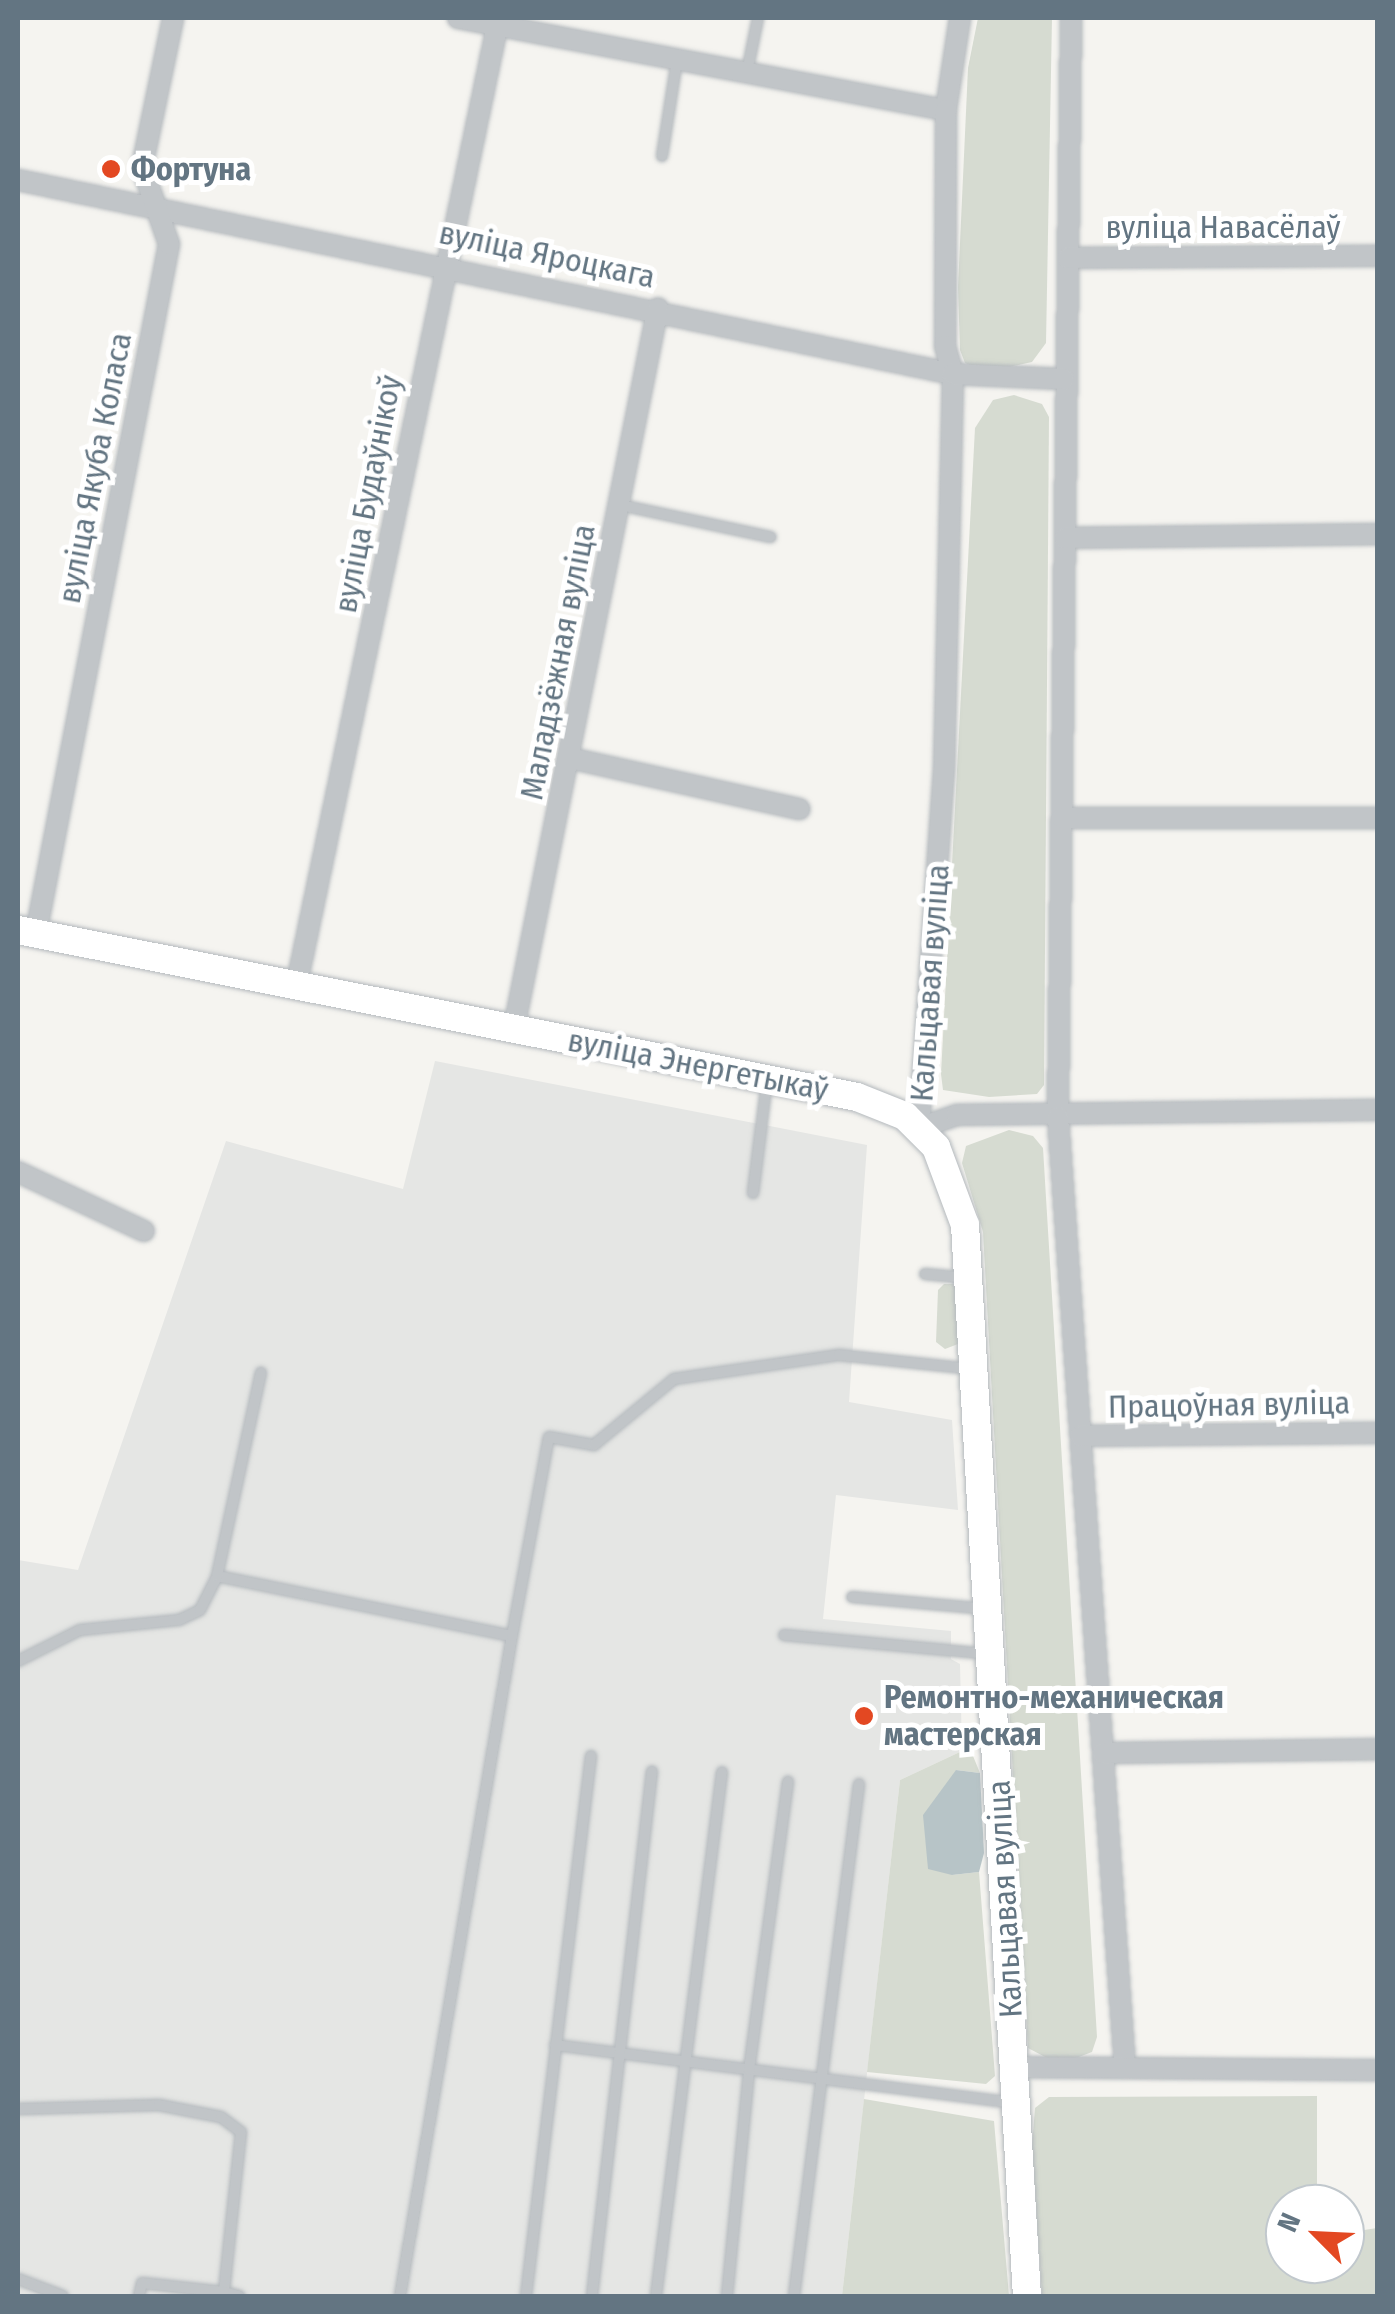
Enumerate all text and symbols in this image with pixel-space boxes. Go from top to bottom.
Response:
place label: Фортуна [131,150,251,188]
marker: Фортуна [100,158,122,180]
street label: вуліца Навасёлаў [1105,208,1341,246]
street label: вуліца Яроцкага [436,213,658,297]
street label: вуліца Якуба Коласа [50,329,140,607]
street label: вуліца Будаўнікоў [326,372,410,616]
street label: Маладзёжная вуліца [512,521,604,803]
street label: Кальцавая вуліца [903,863,957,1103]
street label: вуліца Энергетыкаў [565,1021,831,1109]
street label: Працоўная вуліца [1108,1384,1350,1426]
place label: Ремонтно-механическая мастерская [884,1679,1224,1754]
marker: Ремонтно-механическая мастерская [853,1705,875,1727]
street label: Кальцавая вуліца [980,1779,1030,2019]
north arrow [1265,2184,1365,2284]
text: N [1270,2208,1307,2237]

